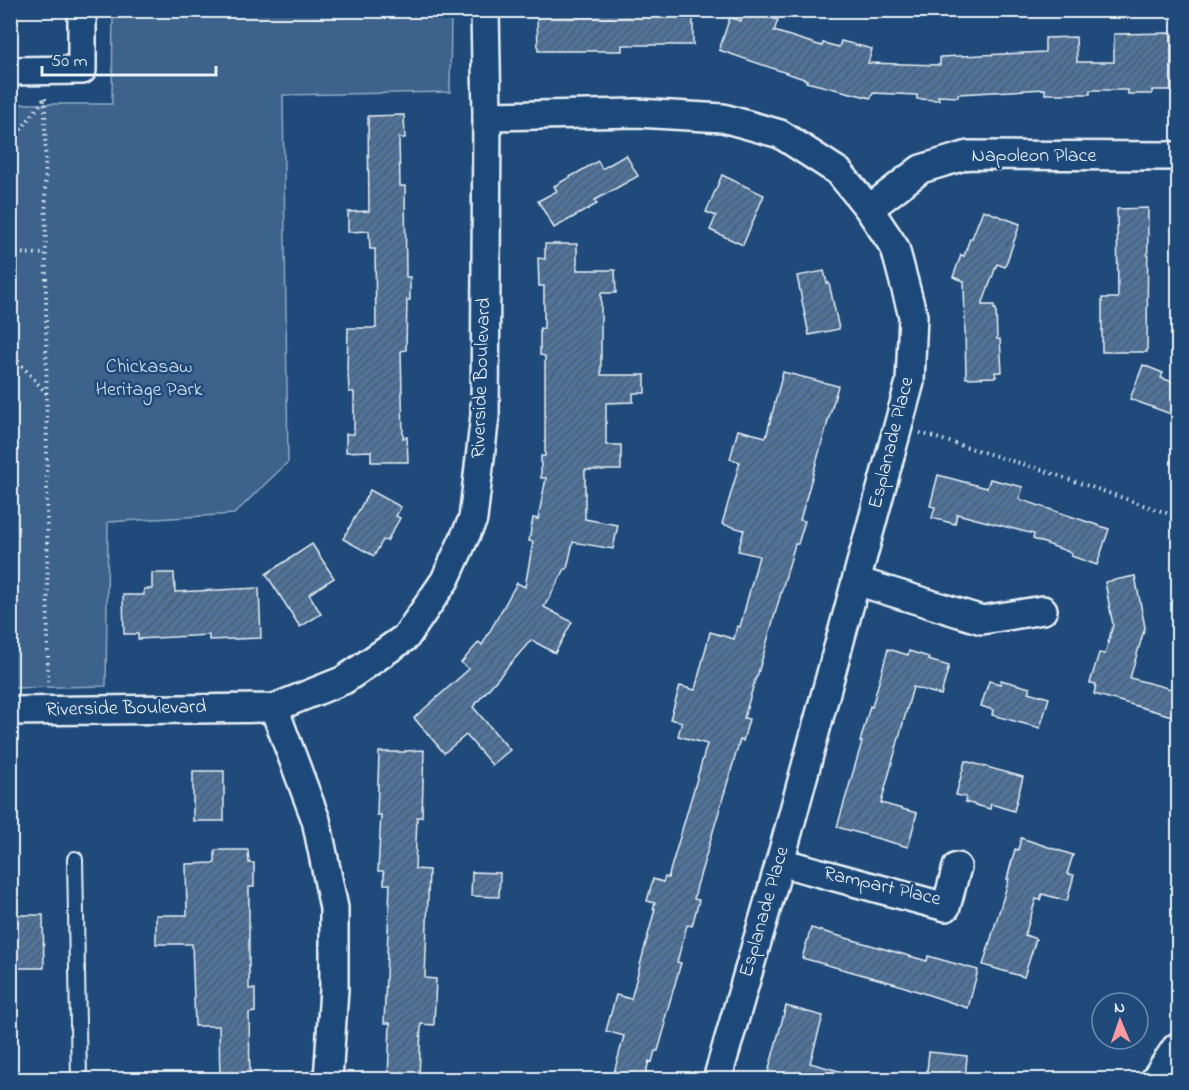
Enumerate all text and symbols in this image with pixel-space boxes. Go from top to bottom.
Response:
scale bar [42,39,216,77]
text: 50 m [51,49,88,75]
street label: Napoleon Place [972,142,1097,171]
street label: Riverside Boulevard [465,297,499,459]
park label: Chickasaw Heritage Park [96,353,203,406]
street label: Esplanade Place [862,374,922,512]
street label: Riverside Boulevard [45,693,207,725]
street label: Esplanade Place [732,843,798,981]
street label: Rampart Place [821,859,943,915]
north arrow [1090,991,1150,1051]
text: N [1114,996,1126,1020]

